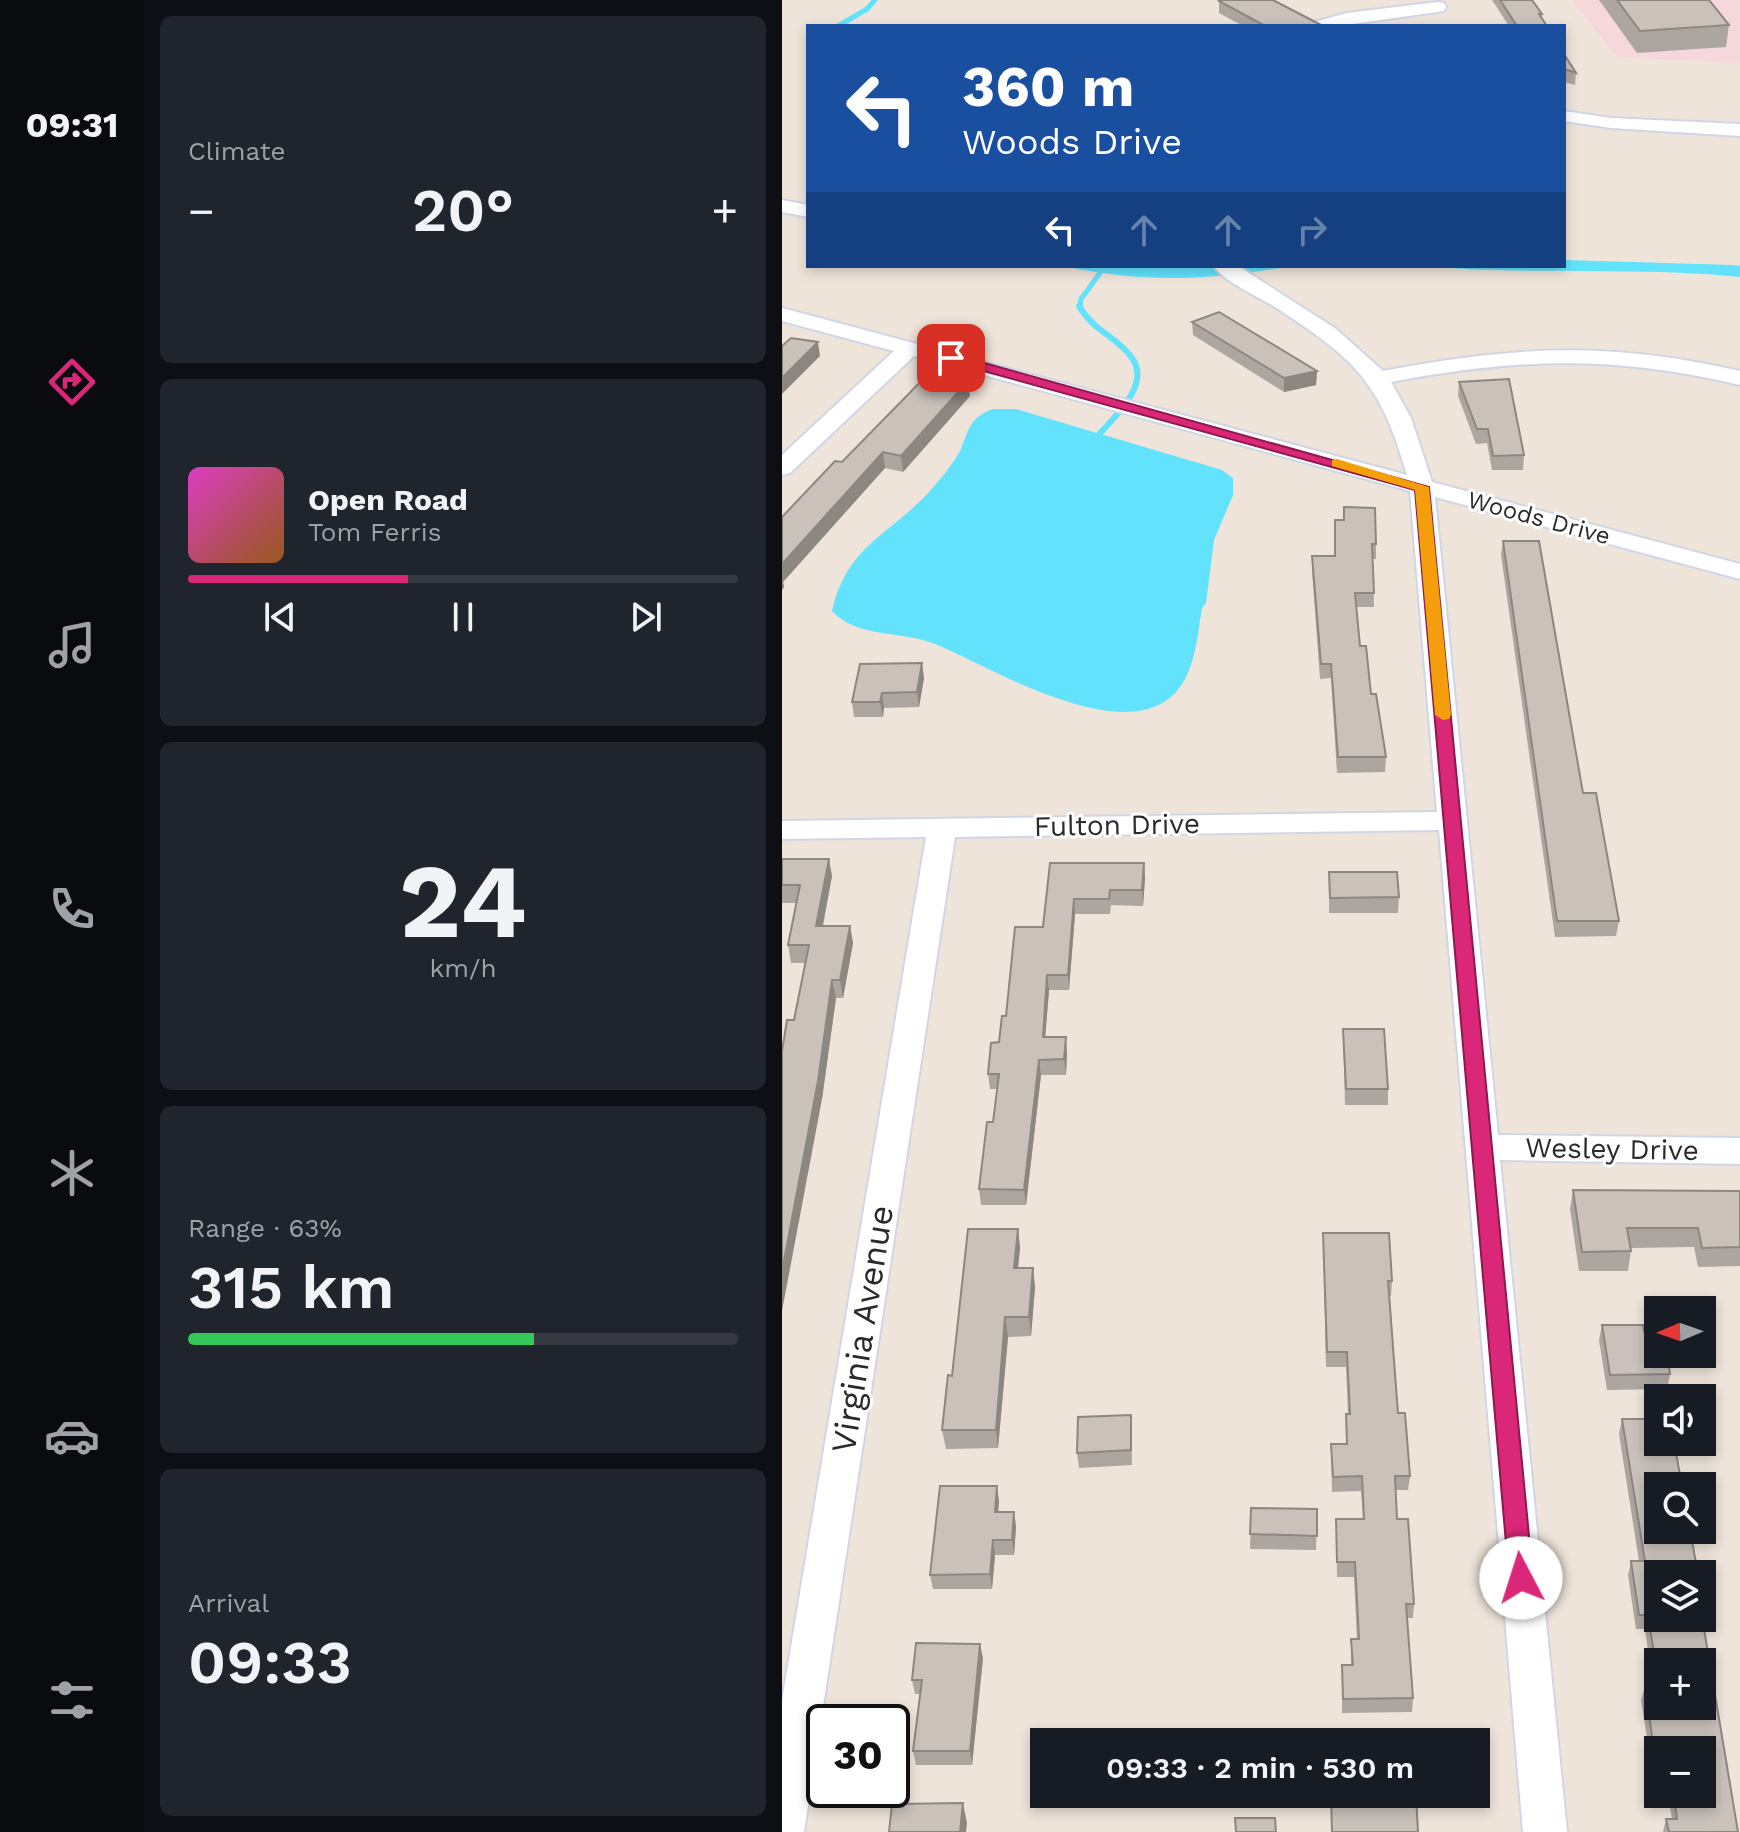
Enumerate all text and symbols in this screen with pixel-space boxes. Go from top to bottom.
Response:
text: 360 m [962,54,1134,120]
icon: left [830,56,934,160]
text: 09:31 [25,104,119,146]
text: Woods Drive [962,121,1182,163]
text: Climate [188,136,286,166]
text: 20° [412,175,514,246]
text: − [188,185,215,237]
text: + [711,185,738,237]
icon: left [1038,208,1082,252]
icon: ahead [1122,208,1166,252]
icon: ahead [1206,208,1250,252]
icon: right [1290,208,1334,252]
pin [917,324,985,392]
icon: arrive [929,336,973,380]
icon: directions [44,354,100,410]
text: Open Road [308,482,468,517]
street label: Woods Drive [1465,486,1613,550]
text: Tom Ferris [308,517,441,547]
icon: previous [258,595,302,639]
icon: pause [441,595,485,639]
icon: next [624,595,668,639]
icon: music [44,617,100,673]
street label: Fulton Drive [1034,807,1200,843]
text: 24 [399,840,527,962]
icon: phone [44,881,100,937]
text: km/h [430,953,496,983]
street label: Wesley Drive [1525,1131,1699,1167]
icon: climate [44,1145,100,1201]
street label: Virginia Avenue [823,1202,901,1456]
text: Range · 63% [188,1213,342,1243]
text: 315 km [188,1252,394,1323]
north arrow [1644,1296,1716,1368]
map controls [1644,1296,1716,1808]
button: sound [1644,1384,1716,1456]
icon: car [44,1408,100,1464]
button: search [1644,1472,1716,1544]
position arrow [1479,1536,1563,1620]
button: layers [1644,1560,1716,1632]
text: Arrival [188,1588,269,1618]
text: 09:33 [188,1627,352,1698]
button: + [1644,1648,1716,1720]
icon: filters [44,1672,100,1728]
speed limit sign: 30 [806,1704,910,1808]
button: − [1644,1736,1716,1808]
text: 09:33 · 2 min · 530 m [1106,1750,1414,1785]

